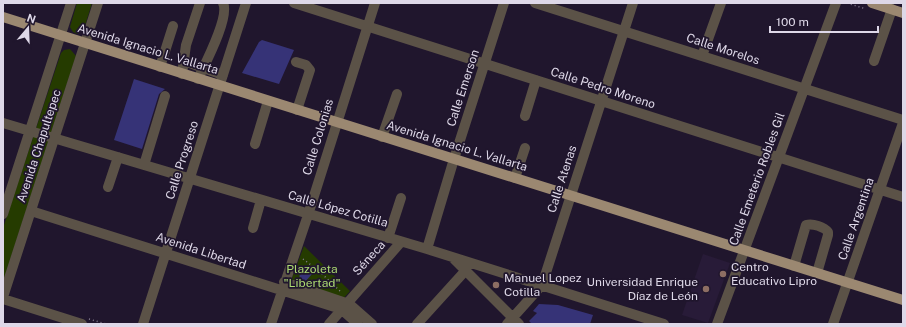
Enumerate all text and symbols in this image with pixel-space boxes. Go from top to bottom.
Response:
north arrow [8,8,48,48]
scale bar [770,8,878,34]
text: N [25,11,37,26]
text: 100 m [776,15,809,29]
street label: Avenida Ignacio L. Vallarta [76,21,220,77]
street label: Calle Morelos [685,31,761,67]
street label: Calle Emerson [444,48,482,128]
street label: Calle Pedro Moreno [549,64,657,112]
street label: Avenida Chapultepec [14,88,64,204]
street label: Calle Colonias [300,97,336,177]
street label: Calle Emeterio Robles Gil [726,110,788,247]
street label: Avenida Ignacio L. Vallarta [385,118,529,174]
street label: Calle Progreso [163,119,201,201]
street label: Calle Atenas [545,144,579,214]
street label: Calle Argentina [835,176,877,262]
street label: Calle López Cotilla [286,188,390,230]
street label: Avenida Libertad [154,230,248,272]
street label: Séneca [350,238,388,278]
place label: Centro Educativo Lipro [731,260,817,288]
park label: Plazoleta "Libertad" [284,262,341,290]
marker: Centro Educativo Lipro [718,269,728,279]
place label: Manuel Lopez Cotilla [504,271,582,299]
place label: Universidad Enrique Díaz de León [587,275,698,303]
marker: Manuel Lopez Cotilla [491,280,501,290]
marker: Universidad Enrique Díaz de León [701,284,711,294]

